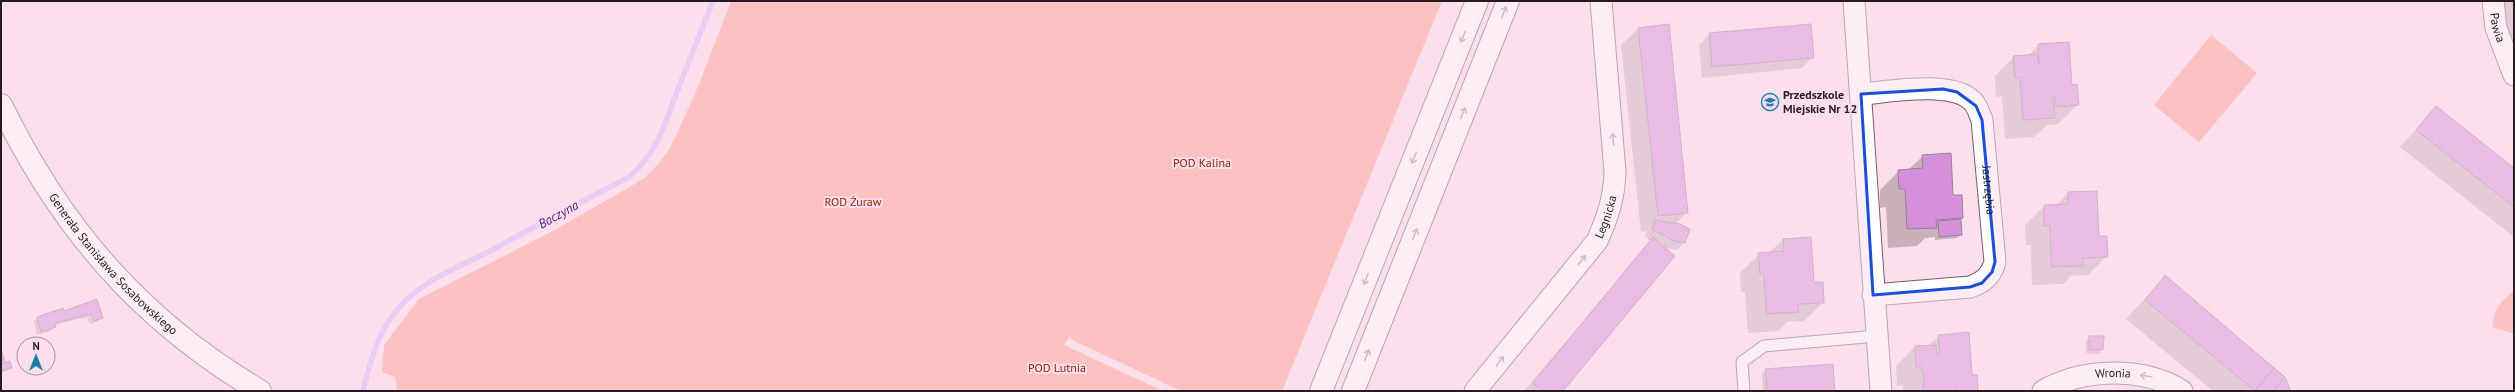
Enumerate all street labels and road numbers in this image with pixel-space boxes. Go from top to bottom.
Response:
street label: Pawia [2487,12,2509,45]
street label: Jastrzębia [1979,164,1999,215]
street label: Generała Stanisława Sosabowskiego [46,190,181,338]
street label: Legnicka [1591,194,1619,241]
street label: Wronia [2094,365,2132,381]

